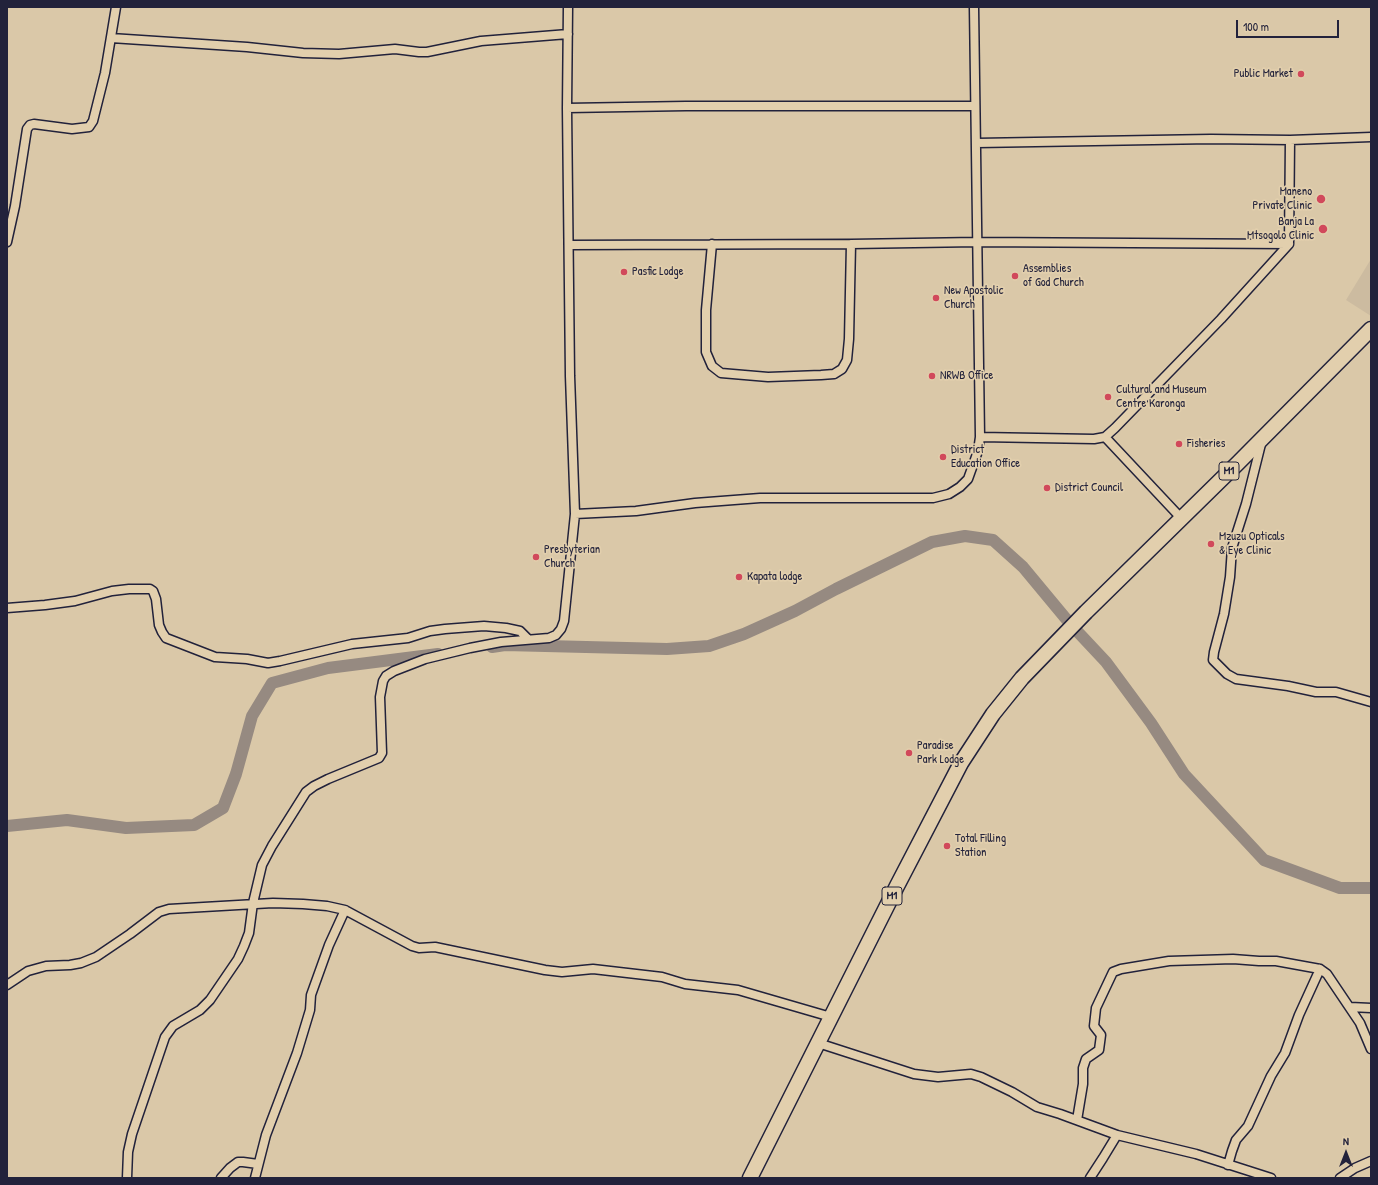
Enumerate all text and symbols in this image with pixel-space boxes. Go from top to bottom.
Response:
scale bar [1238,12,1341,38]
text: 100 m [1243,18,1269,35]
place label: Public Market [1234,67,1293,81]
marker: Public Market [1296,69,1306,79]
place label: Maneno Private Clinic [1253,185,1312,213]
marker: Maneno Private Clinic [1315,193,1327,205]
place label: Banja La Mtsogolo Clinic [1247,215,1314,243]
marker: Banja La Mtsogolo Clinic [1317,223,1329,235]
place label: Assemblies of God Church [1023,262,1084,290]
place label: Pasfic Lodge [632,265,683,279]
marker: Pasfic Lodge [619,267,629,277]
marker: Assemblies of God Church [1010,271,1020,281]
place label: New Apostolic Church [944,284,1003,312]
marker: New Apostolic Church [931,293,941,303]
place label: NRWB Office [940,369,993,383]
marker: NRWB Office [927,371,937,381]
place label: Cultural and Museum Centre Karonga [1116,383,1207,411]
marker: Cultural and Museum Centre Karonga [1103,392,1113,402]
place label: Fisheries [1187,437,1225,451]
marker: Fisheries [1174,439,1184,449]
place label: District Education Office [951,443,1020,471]
marker: District Education Office [938,452,948,462]
road number: M1 [1219,462,1239,480]
place label: District Council [1055,481,1123,495]
marker: District Council [1042,483,1052,493]
place label: Mzuzu Opticals & Eye Clinic [1219,530,1285,558]
marker: Mzuzu Opticals & Eye Clinic [1206,539,1216,549]
place label: Presbyterian Church [544,543,600,571]
marker: Presbyterian Church [531,552,541,562]
place label: Kapata lodge [747,570,802,584]
marker: Kapata lodge [734,572,744,582]
place label: Paradise Park Lodge [917,739,964,767]
marker: Paradise Park Lodge [904,748,914,758]
place label: Total Filling Station [955,832,1006,860]
marker: Total Filling Station [942,841,952,851]
road number: M1 [882,887,902,905]
north arrow [1326,1133,1366,1173]
text: N [1343,1134,1349,1148]

